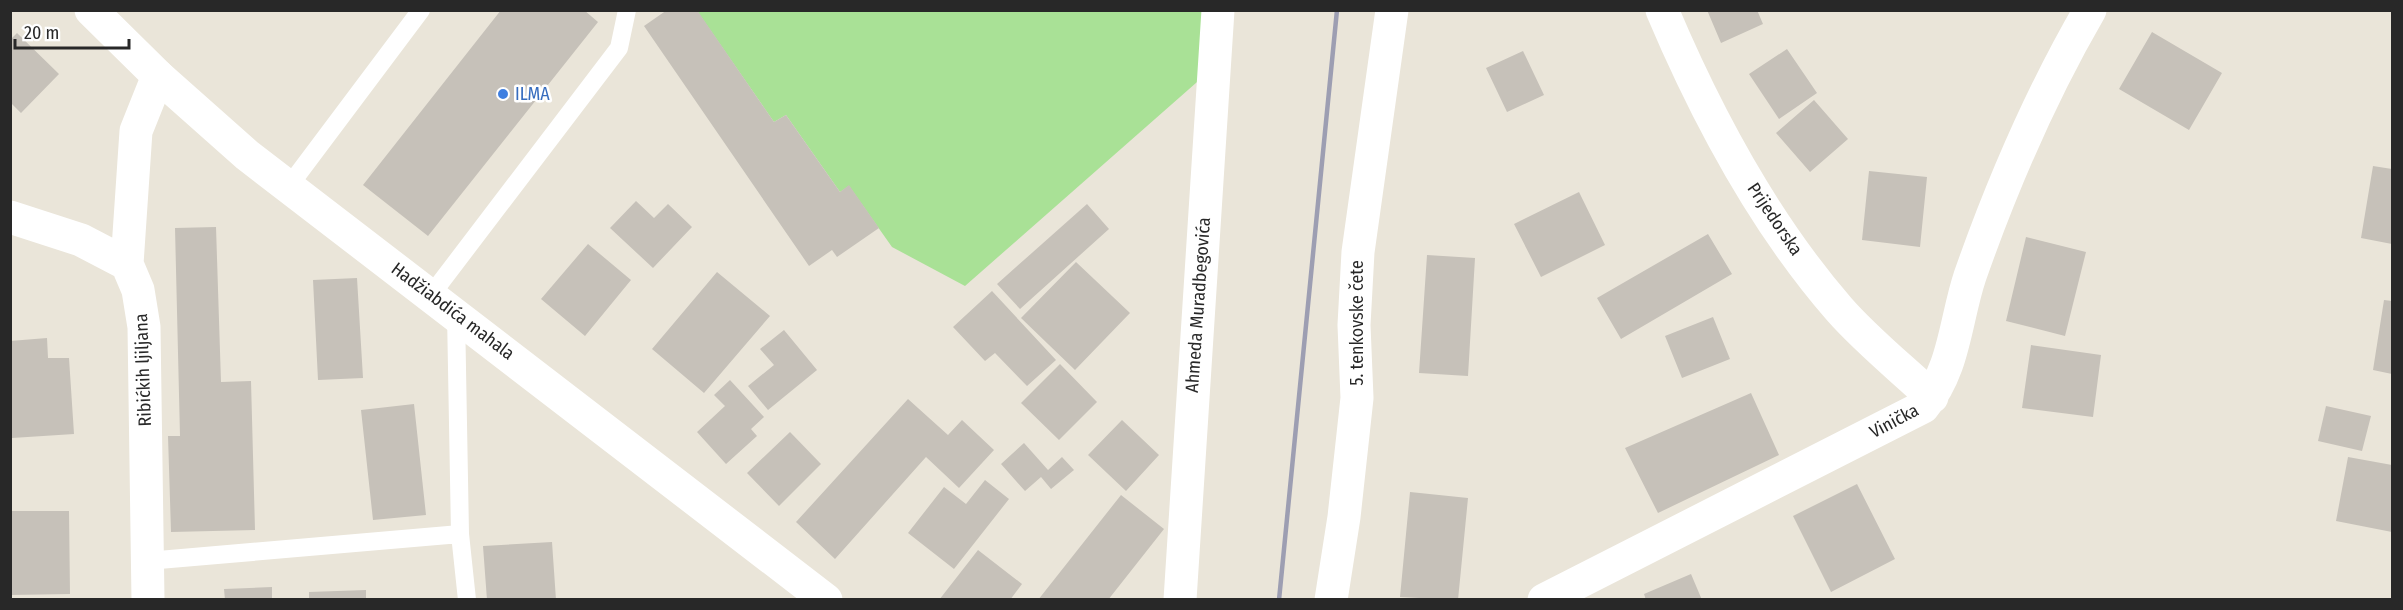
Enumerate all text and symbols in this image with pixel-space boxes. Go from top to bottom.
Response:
scale bar [15,12,129,50]
text: 20 m [24,22,59,44]
place label: ILMA [515,83,550,105]
marker: ILMA [496,87,510,101]
street label: Prijedorska [1743,178,1807,260]
street label: Ahmeda Muradbegovića [1181,216,1215,393]
street label: Hadžiabdića mahala [387,258,519,365]
street label: 5. tenkovske čete [1346,260,1368,386]
street label: Ribićkih ljiljana [130,313,156,427]
street label: Vinička [1866,399,1922,443]

